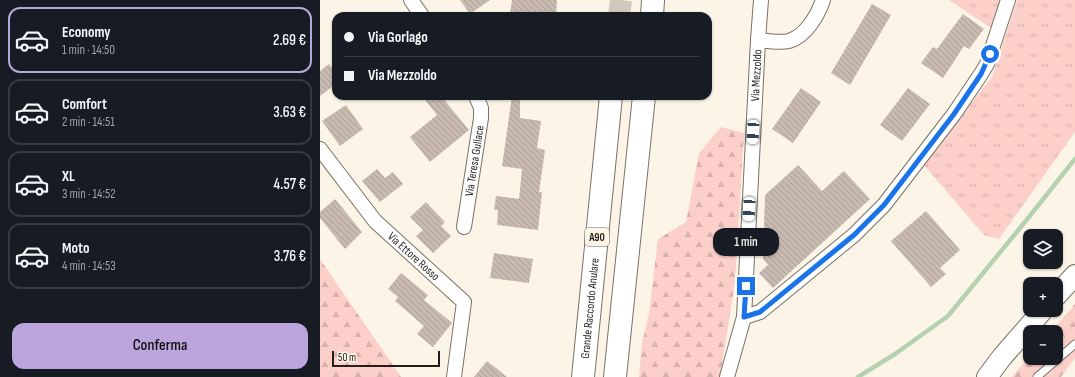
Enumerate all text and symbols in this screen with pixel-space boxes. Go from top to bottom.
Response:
icon: car [14,22,50,58]
text: Economy [62,23,111,42]
text: Via Gorlago [368,28,428,47]
text: 2.69 € [273,31,306,50]
text: 1 min · 14:50 [62,42,115,58]
route start [981,45,999,63]
street label: Via Mezzoldo [748,49,766,102]
text: Via Mezzoldo [368,66,437,85]
icon: car [14,94,50,130]
text: Comfort [62,95,107,114]
text: 3.63 € [273,103,306,122]
text: 2 min · 14:51 [62,114,115,130]
car [746,120,760,144]
street label: Via Teresa Gullace [462,124,488,197]
icon: car [14,166,50,202]
text: XL [62,167,75,186]
text: 4.57 € [274,175,306,194]
text: 3 min · 14:52 [62,186,116,202]
car [742,197,756,221]
road number: A90 [585,228,609,246]
callout: 1 min [713,228,779,256]
street label: Via Ettore Rosso [384,229,443,284]
map controls [1023,229,1063,365]
button: layers [1023,229,1063,269]
text: 1 min [734,234,758,250]
icon: car [14,238,50,274]
text: Moto [62,239,89,258]
text: 3.76 € [274,247,306,266]
street label: Grande Raccordo Anulare [578,257,603,359]
text: 4 min · 14:53 [62,258,116,274]
route end [737,277,755,295]
button: + [1023,277,1063,317]
button: Conferma [12,323,308,369]
button: − [1023,325,1063,365]
scale bar [332,349,440,368]
text: 50 m [338,351,356,364]

